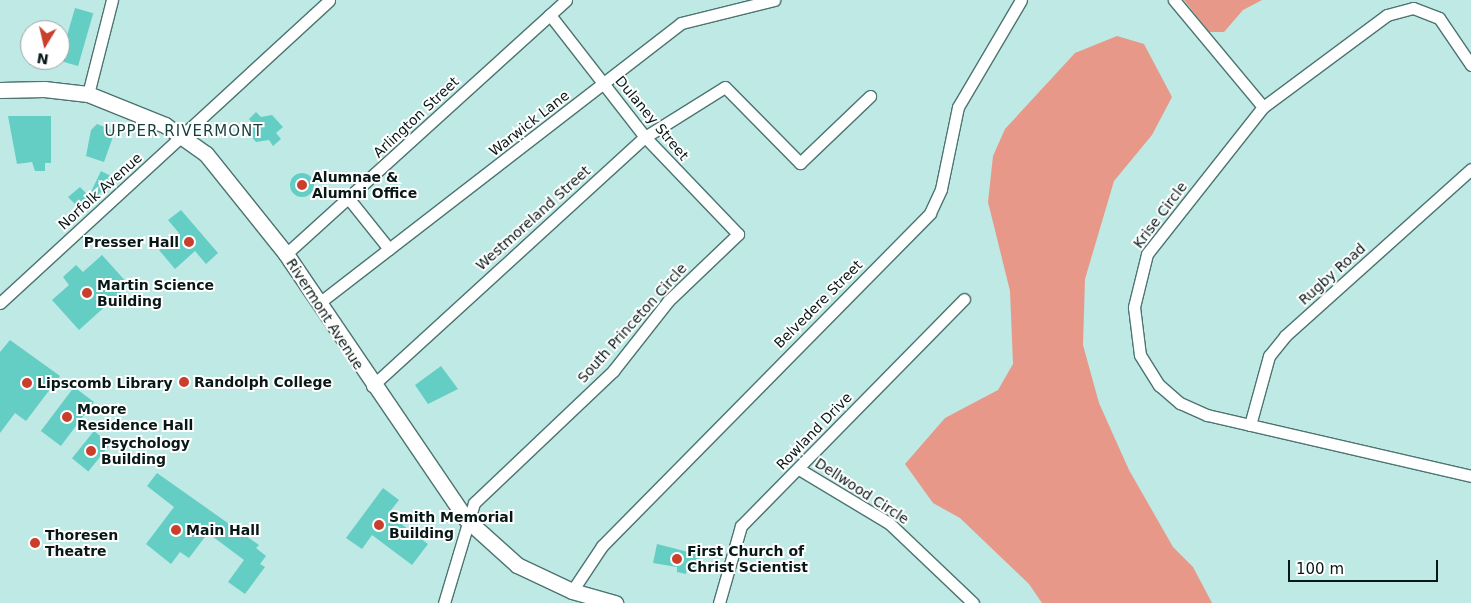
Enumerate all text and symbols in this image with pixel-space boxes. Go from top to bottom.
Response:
north arrow [20,20,70,70]
text: N [36,50,50,68]
street label: Dulaney Street [612,72,692,164]
street label: Arlington Street [370,73,462,161]
street label: Warwick Lane [486,87,572,159]
district label: UPPER RIVERMONT [103,123,265,141]
street label: Norfolk Avenue [55,149,145,233]
street label: Westmoreland Street [472,162,594,274]
place label: Alumnae & Alumni Office [312,169,417,202]
marker: Alumnae & Alumni Office [296,179,308,191]
street label: Krise Circle [1130,179,1190,251]
place label: Presser Hall [84,234,179,250]
marker: Presser Hall [183,236,195,248]
street label: Rugby Road [1295,240,1369,308]
street label: Rivermont Avenue [283,255,367,373]
street label: Belvedere Street [770,256,866,352]
street label: South Princeton Circle [574,260,690,386]
place label: Martin Science Building [97,277,214,310]
marker: Martin Science Building [81,287,93,299]
place label: Randolph College [194,374,332,390]
place label: Lipscomb Library [37,375,173,391]
marker: Randolph College [178,376,190,388]
marker: Lipscomb Library [21,377,33,389]
street label: Rowland Drive [773,389,855,473]
place label: Moore Residence Hall [77,401,193,434]
marker: Moore Residence Hall [61,411,73,423]
place label: Psychology Building [101,435,190,468]
marker: Psychology Building [85,445,97,457]
street label: Dellwood Circle [812,454,912,528]
place label: Smith Memorial Building [389,509,514,542]
marker: Smith Memorial Building [373,519,385,531]
place label: Main Hall [186,522,260,538]
marker: Main Hall [170,524,182,536]
place label: Thoresen Theatre [45,527,118,560]
marker: Thoresen Theatre [29,537,41,549]
place label: First Church of Christ Scientist [687,543,808,576]
scale bar [1291,550,1441,582]
marker: First Church of Christ Scientist [671,553,683,565]
text: 100 m [1296,560,1344,578]

